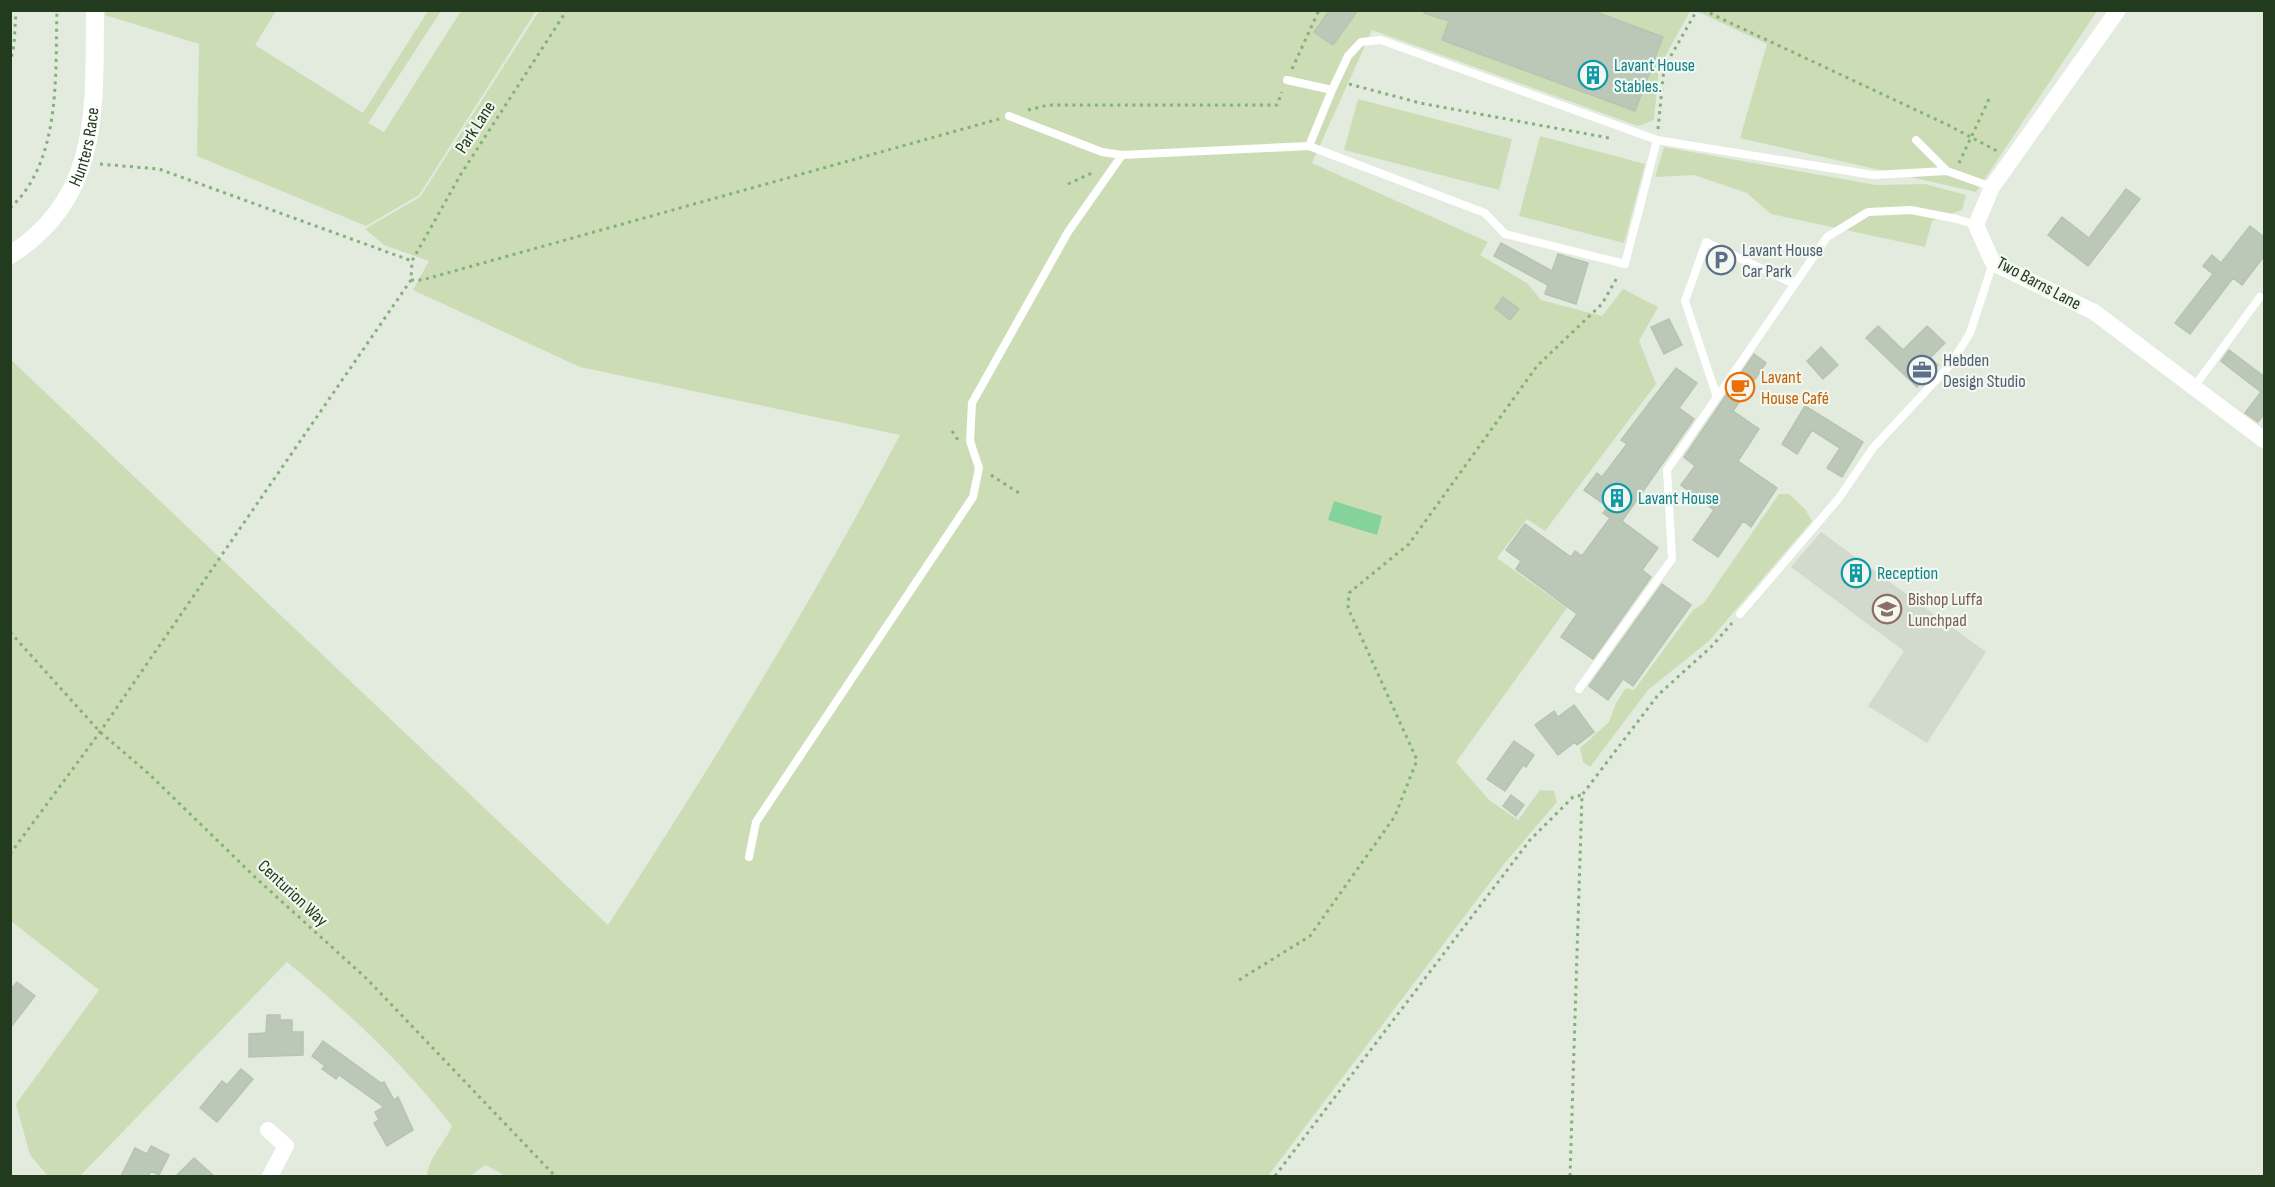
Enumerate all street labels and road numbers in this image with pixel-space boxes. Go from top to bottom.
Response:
street label: Park Lane [451,97,500,157]
street label: Hunters Race [64,106,104,190]
street label: Two Barns Lane [1993,252,2085,314]
street label: Centurion Way [253,856,332,931]

